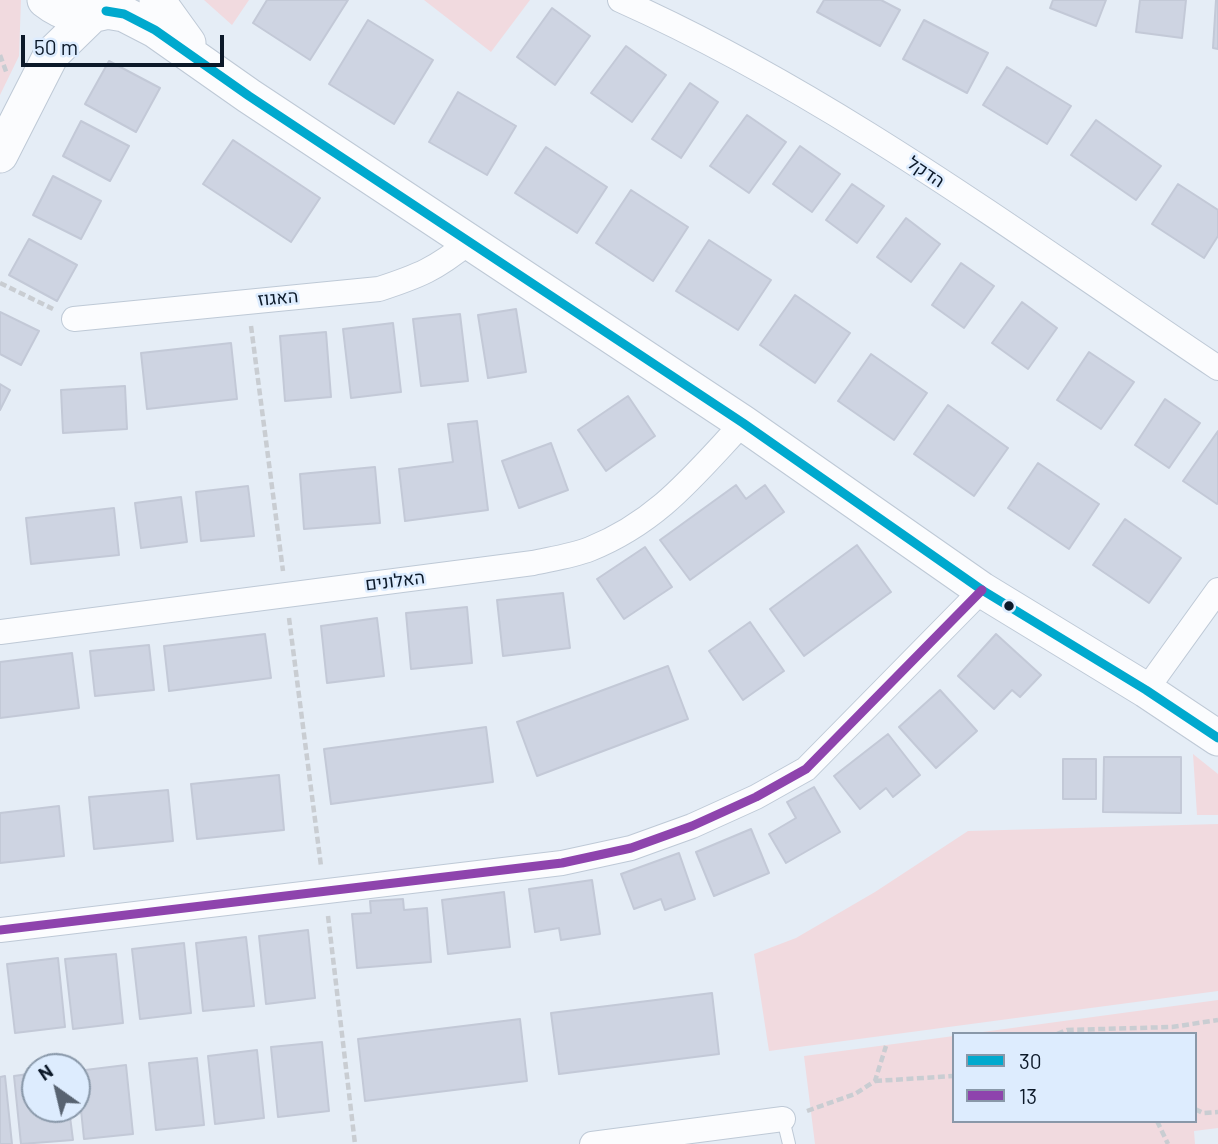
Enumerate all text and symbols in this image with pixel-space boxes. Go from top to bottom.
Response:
scale bar [24,21,228,65]
text: 50 m [34,34,78,59]
street label: הדקל [903,152,949,192]
street label: האגוז [257,285,299,311]
street label: האלונים [364,567,426,595]
unlabelled marker [1002,599,1016,613]
legend [952,1032,1197,1123]
text: 30 [1019,1048,1042,1073]
north arrow [21,1053,91,1123]
text: N [33,1059,57,1085]
text: 13 [1019,1083,1037,1108]

